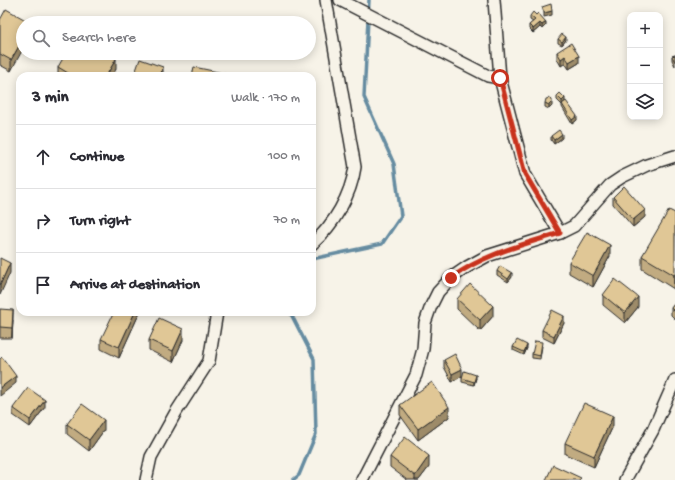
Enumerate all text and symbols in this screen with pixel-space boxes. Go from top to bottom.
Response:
map controls [627,12,663,120]
button: + [627,12,663,48]
search box [16,16,316,60]
icon: search [30,27,52,49]
text: Search here [62,29,136,47]
button: − [627,48,663,84]
route start [491,69,509,87]
button: layers [627,84,663,120]
text: 3 min [32,88,69,108]
text: Walk · 170 m [231,91,300,106]
icon: ahead [32,146,54,168]
text: Continue [70,148,124,166]
text: 100 m [268,149,300,164]
icon: right [32,210,54,232]
text: Turn right [70,212,130,230]
text: 70 m [274,213,300,228]
route end [442,269,460,287]
icon: arrive [32,274,54,296]
text: Arrive at destination [70,276,200,294]

